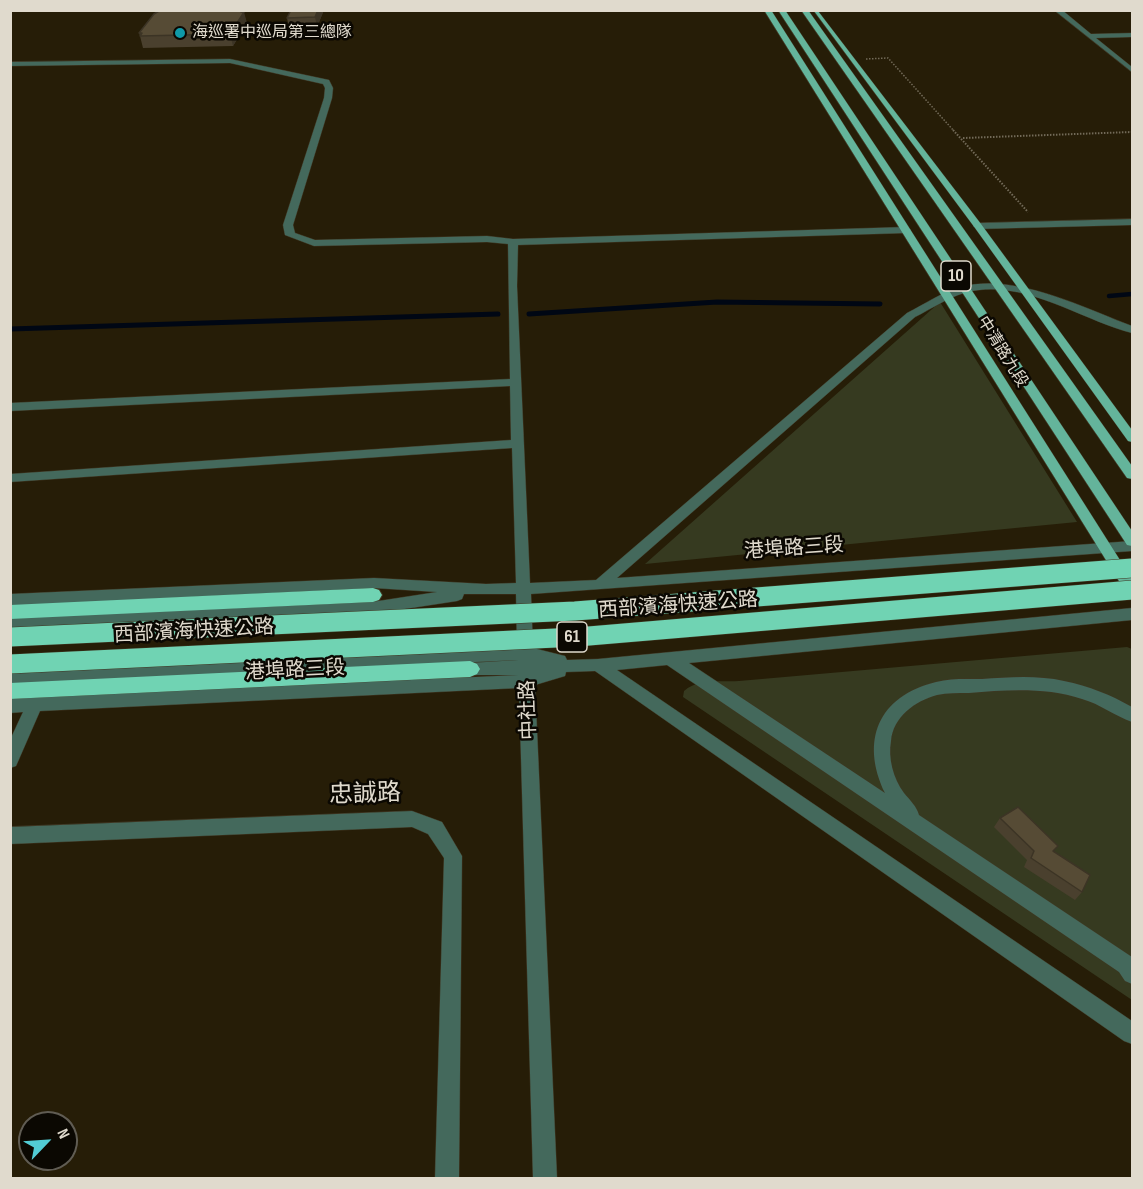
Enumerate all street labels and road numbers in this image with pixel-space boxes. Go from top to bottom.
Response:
road number: 10 [941,261,971,291]
street label: 中清路九段 [973,313,1031,391]
street label: 港埠路三段 [743,534,845,564]
street label: 西部濱海快速公路 [597,588,759,624]
street label: 西部濱海快速公路 [113,616,275,648]
road number: 61 [557,622,587,652]
street label: 港埠路三段 [244,656,346,686]
street label: 中社路 [516,680,542,740]
street label: 忠誠路 [329,779,401,811]

